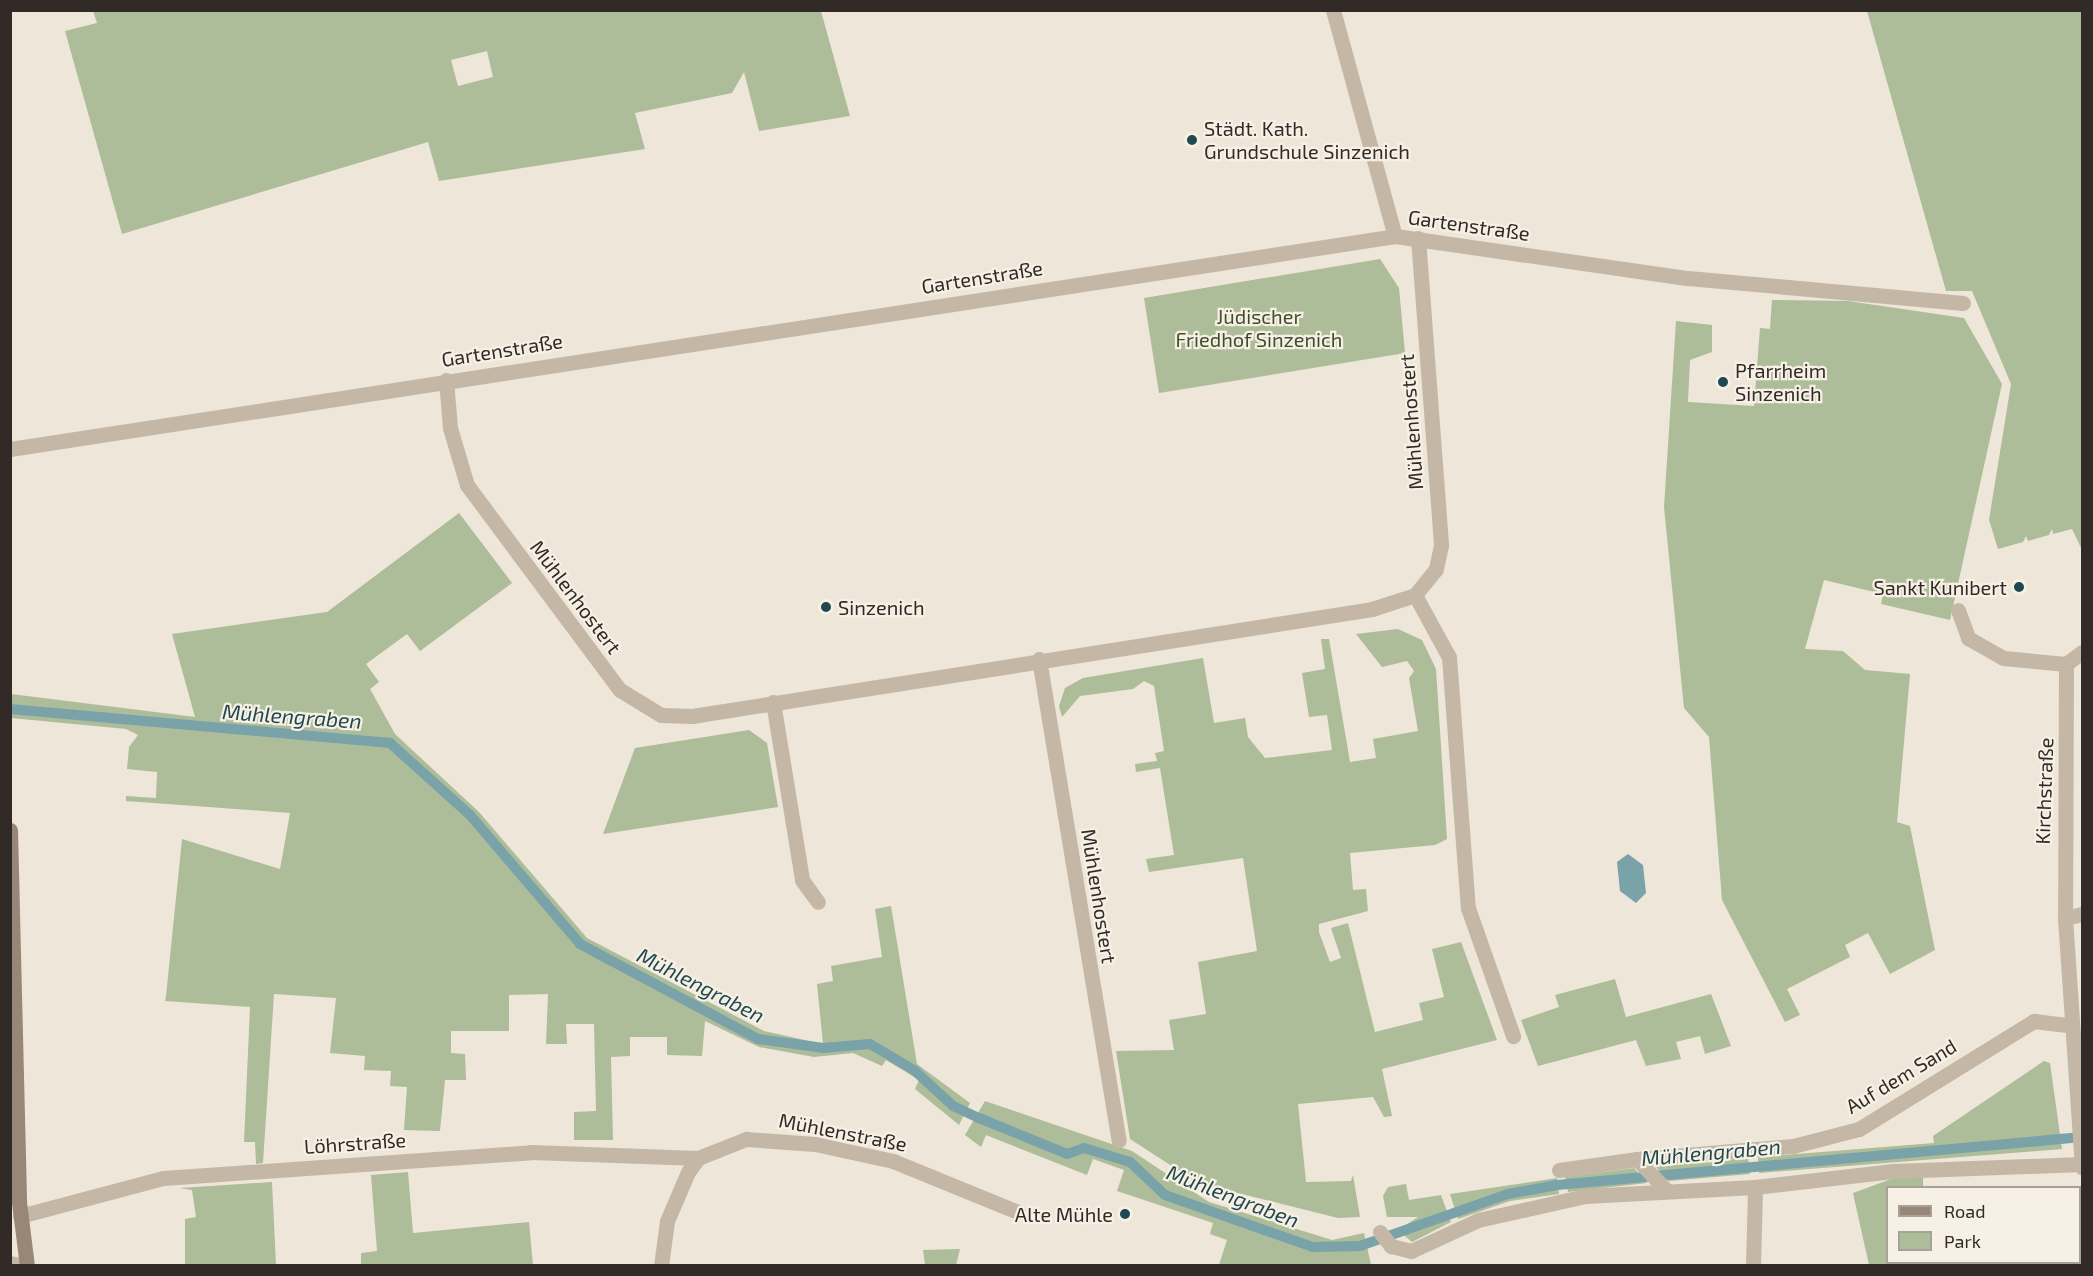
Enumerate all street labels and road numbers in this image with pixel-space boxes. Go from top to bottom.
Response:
street label: Gartenstraße [1407,205,1531,245]
street label: Gartenstraße [920,256,1044,298]
street label: Gartenstraße [440,329,564,371]
street label: Mühlenhostert [1394,353,1428,491]
street label: Mühlenhostert [525,535,627,659]
street label: Kirchstraße [2030,737,2058,845]
street label: Mühlenhostert [1077,827,1121,965]
street label: Auf dem Sand [1841,1033,1961,1119]
street label: Mühlenstraße [777,1108,909,1156]
street label: Löhrstraße [303,1127,407,1159]

